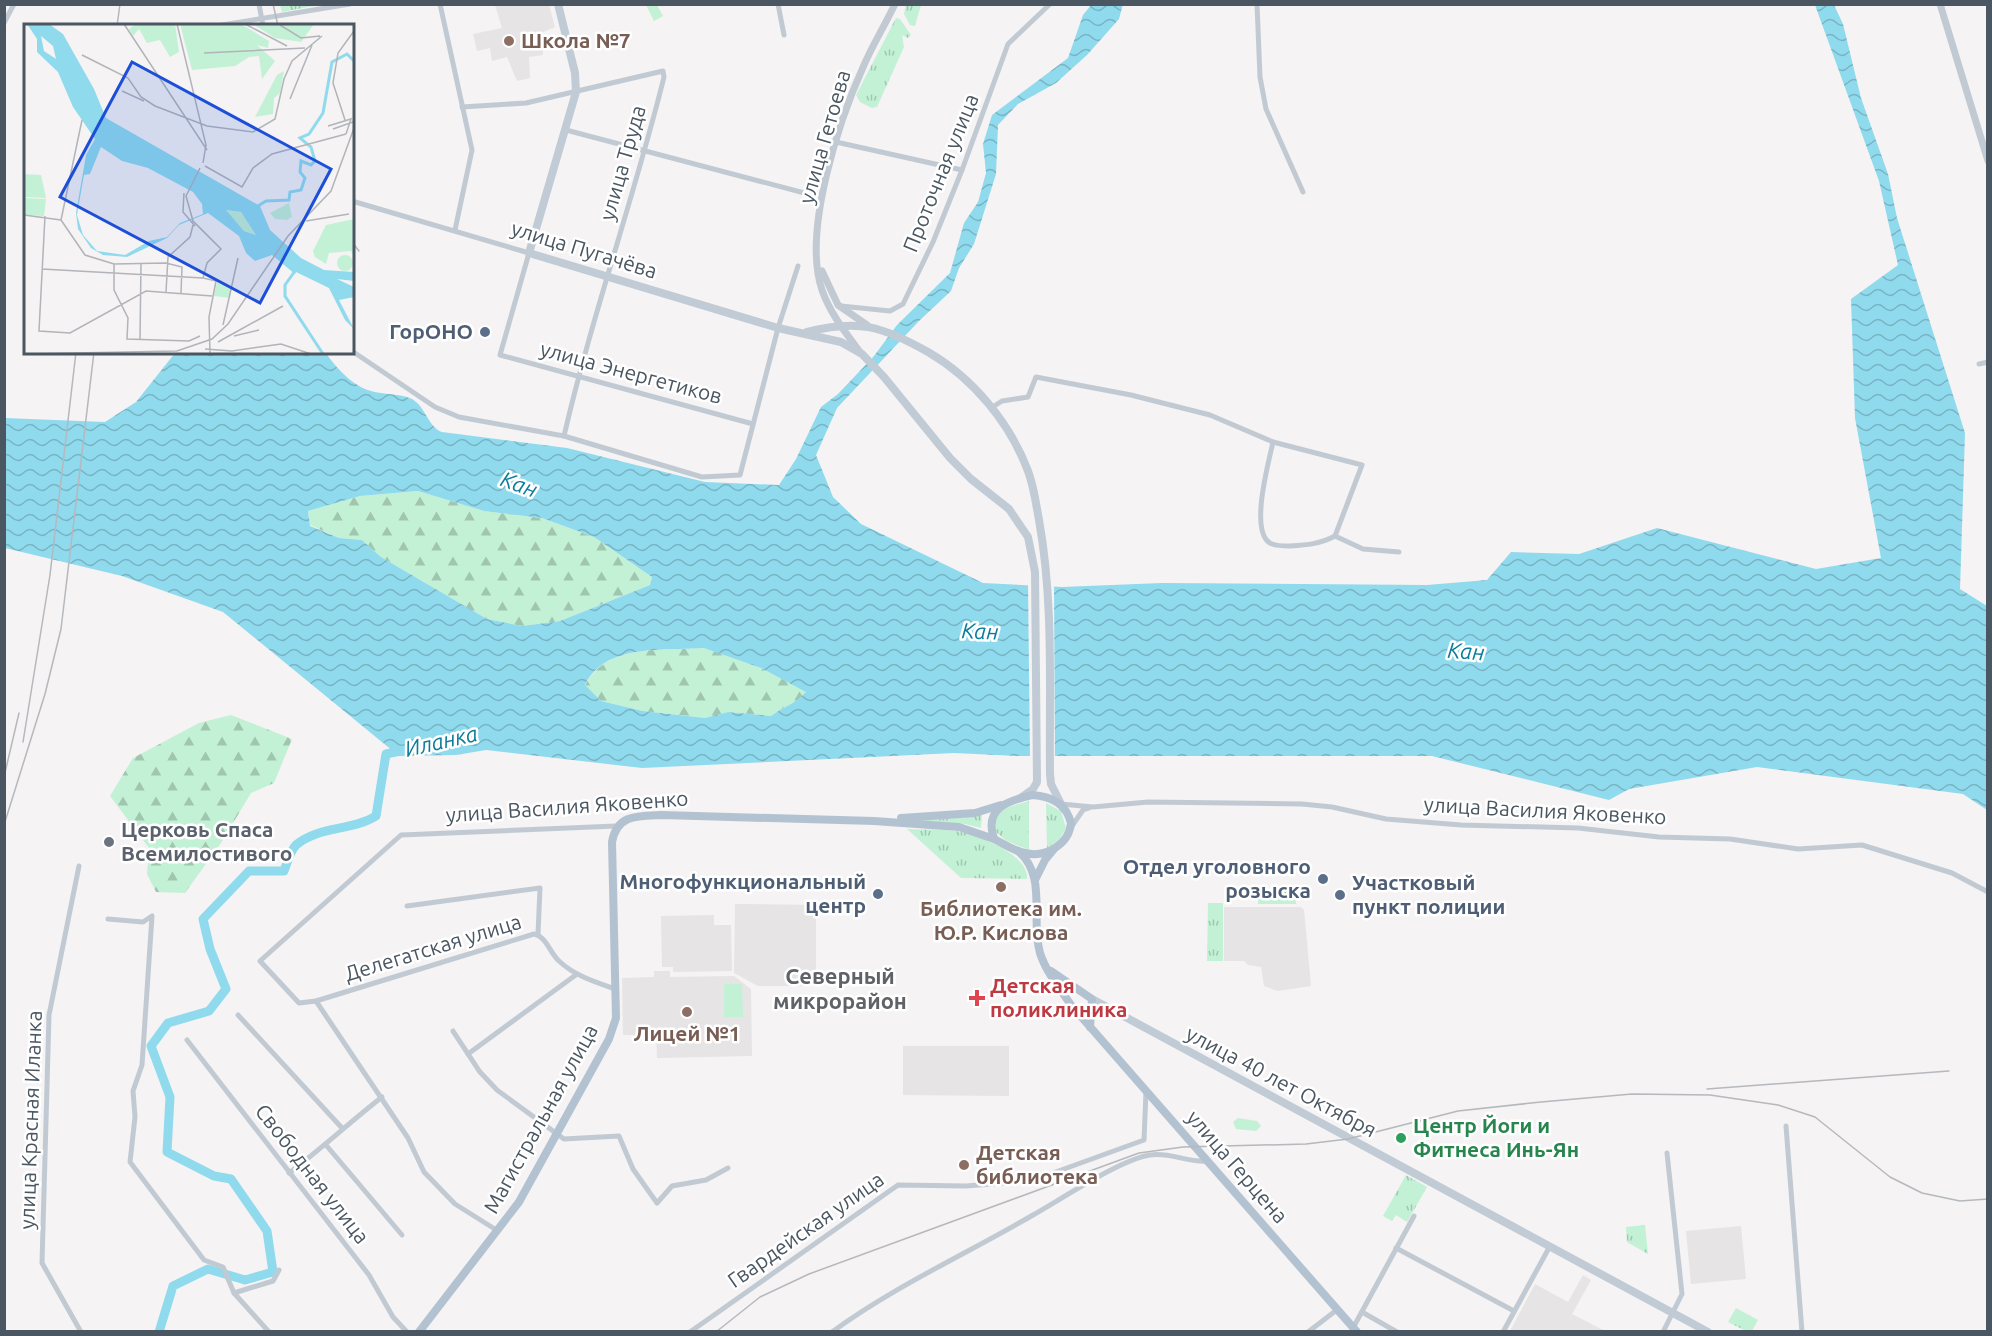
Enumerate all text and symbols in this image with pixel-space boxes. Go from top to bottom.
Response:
inset map [24,24,354,354]
place label: Школа №7 [521,28,631,52]
marker: Школа №7 [502,34,516,48]
street label: улица Гетоева [794,67,855,206]
street label: Проточная улица [897,90,983,255]
street label: улица Труда [594,102,650,223]
street label: улица Пугачёва [509,215,660,283]
place label: ГорОНО [389,319,473,343]
marker: ГорОНО [478,325,492,339]
street label: улица Энергетиков [538,336,725,408]
water label: Кан [498,465,541,502]
water label: Кан [961,617,999,644]
water label: Кан [1447,637,1485,664]
water label: Иланка [402,720,480,761]
street label: улица Василия Яковенко [445,786,689,826]
street label: улица Василия Яковенко [1423,792,1667,828]
place label: Церковь Спаса Всемилостивого [121,817,292,865]
marker: Церковь Спаса Всемилостивого [102,835,116,849]
place label: Отдел уголовного розыска [1123,854,1311,902]
place label: Многофункциональный центр [620,869,866,917]
place label: Участковый пункт полиции [1352,870,1505,918]
marker: Отдел уголовного розыска [1316,872,1330,886]
marker: Библиотека им. Ю.Р. Кислова [994,880,1008,894]
marker: Многофункциональный центр [871,887,885,901]
marker: Участковый пункт полиции [1333,888,1347,902]
place label: Библиотека им. Ю.Р. Кислова [920,896,1082,944]
street label: Делегатская улица [341,909,524,985]
district label: Северный микрорайон [773,963,907,1013]
place label: Детская поликлиника [990,973,1127,1021]
marker: Детская поликлиника [968,989,986,1007]
marker: Лицей №1 [680,1005,694,1019]
street label: улица Красная Иланка [14,1010,46,1230]
street label: Магистральная улица [478,1020,602,1217]
place label: Лицей №1 [633,1021,741,1045]
street label: улица 40 лет Октября [1182,1021,1381,1142]
street label: Свободная улица [251,1099,375,1248]
street label: улица Герцена [1182,1105,1293,1228]
place label: Центр Йоги и Фитнеса Инь-Ян [1413,1113,1579,1161]
marker: Центр Йоги и Фитнеса Инь-Ян [1394,1131,1408,1145]
place label: Детская библиотека [976,1140,1098,1188]
marker: Детская библиотека [957,1158,971,1172]
street label: Гвардейская улица [723,1166,888,1292]

